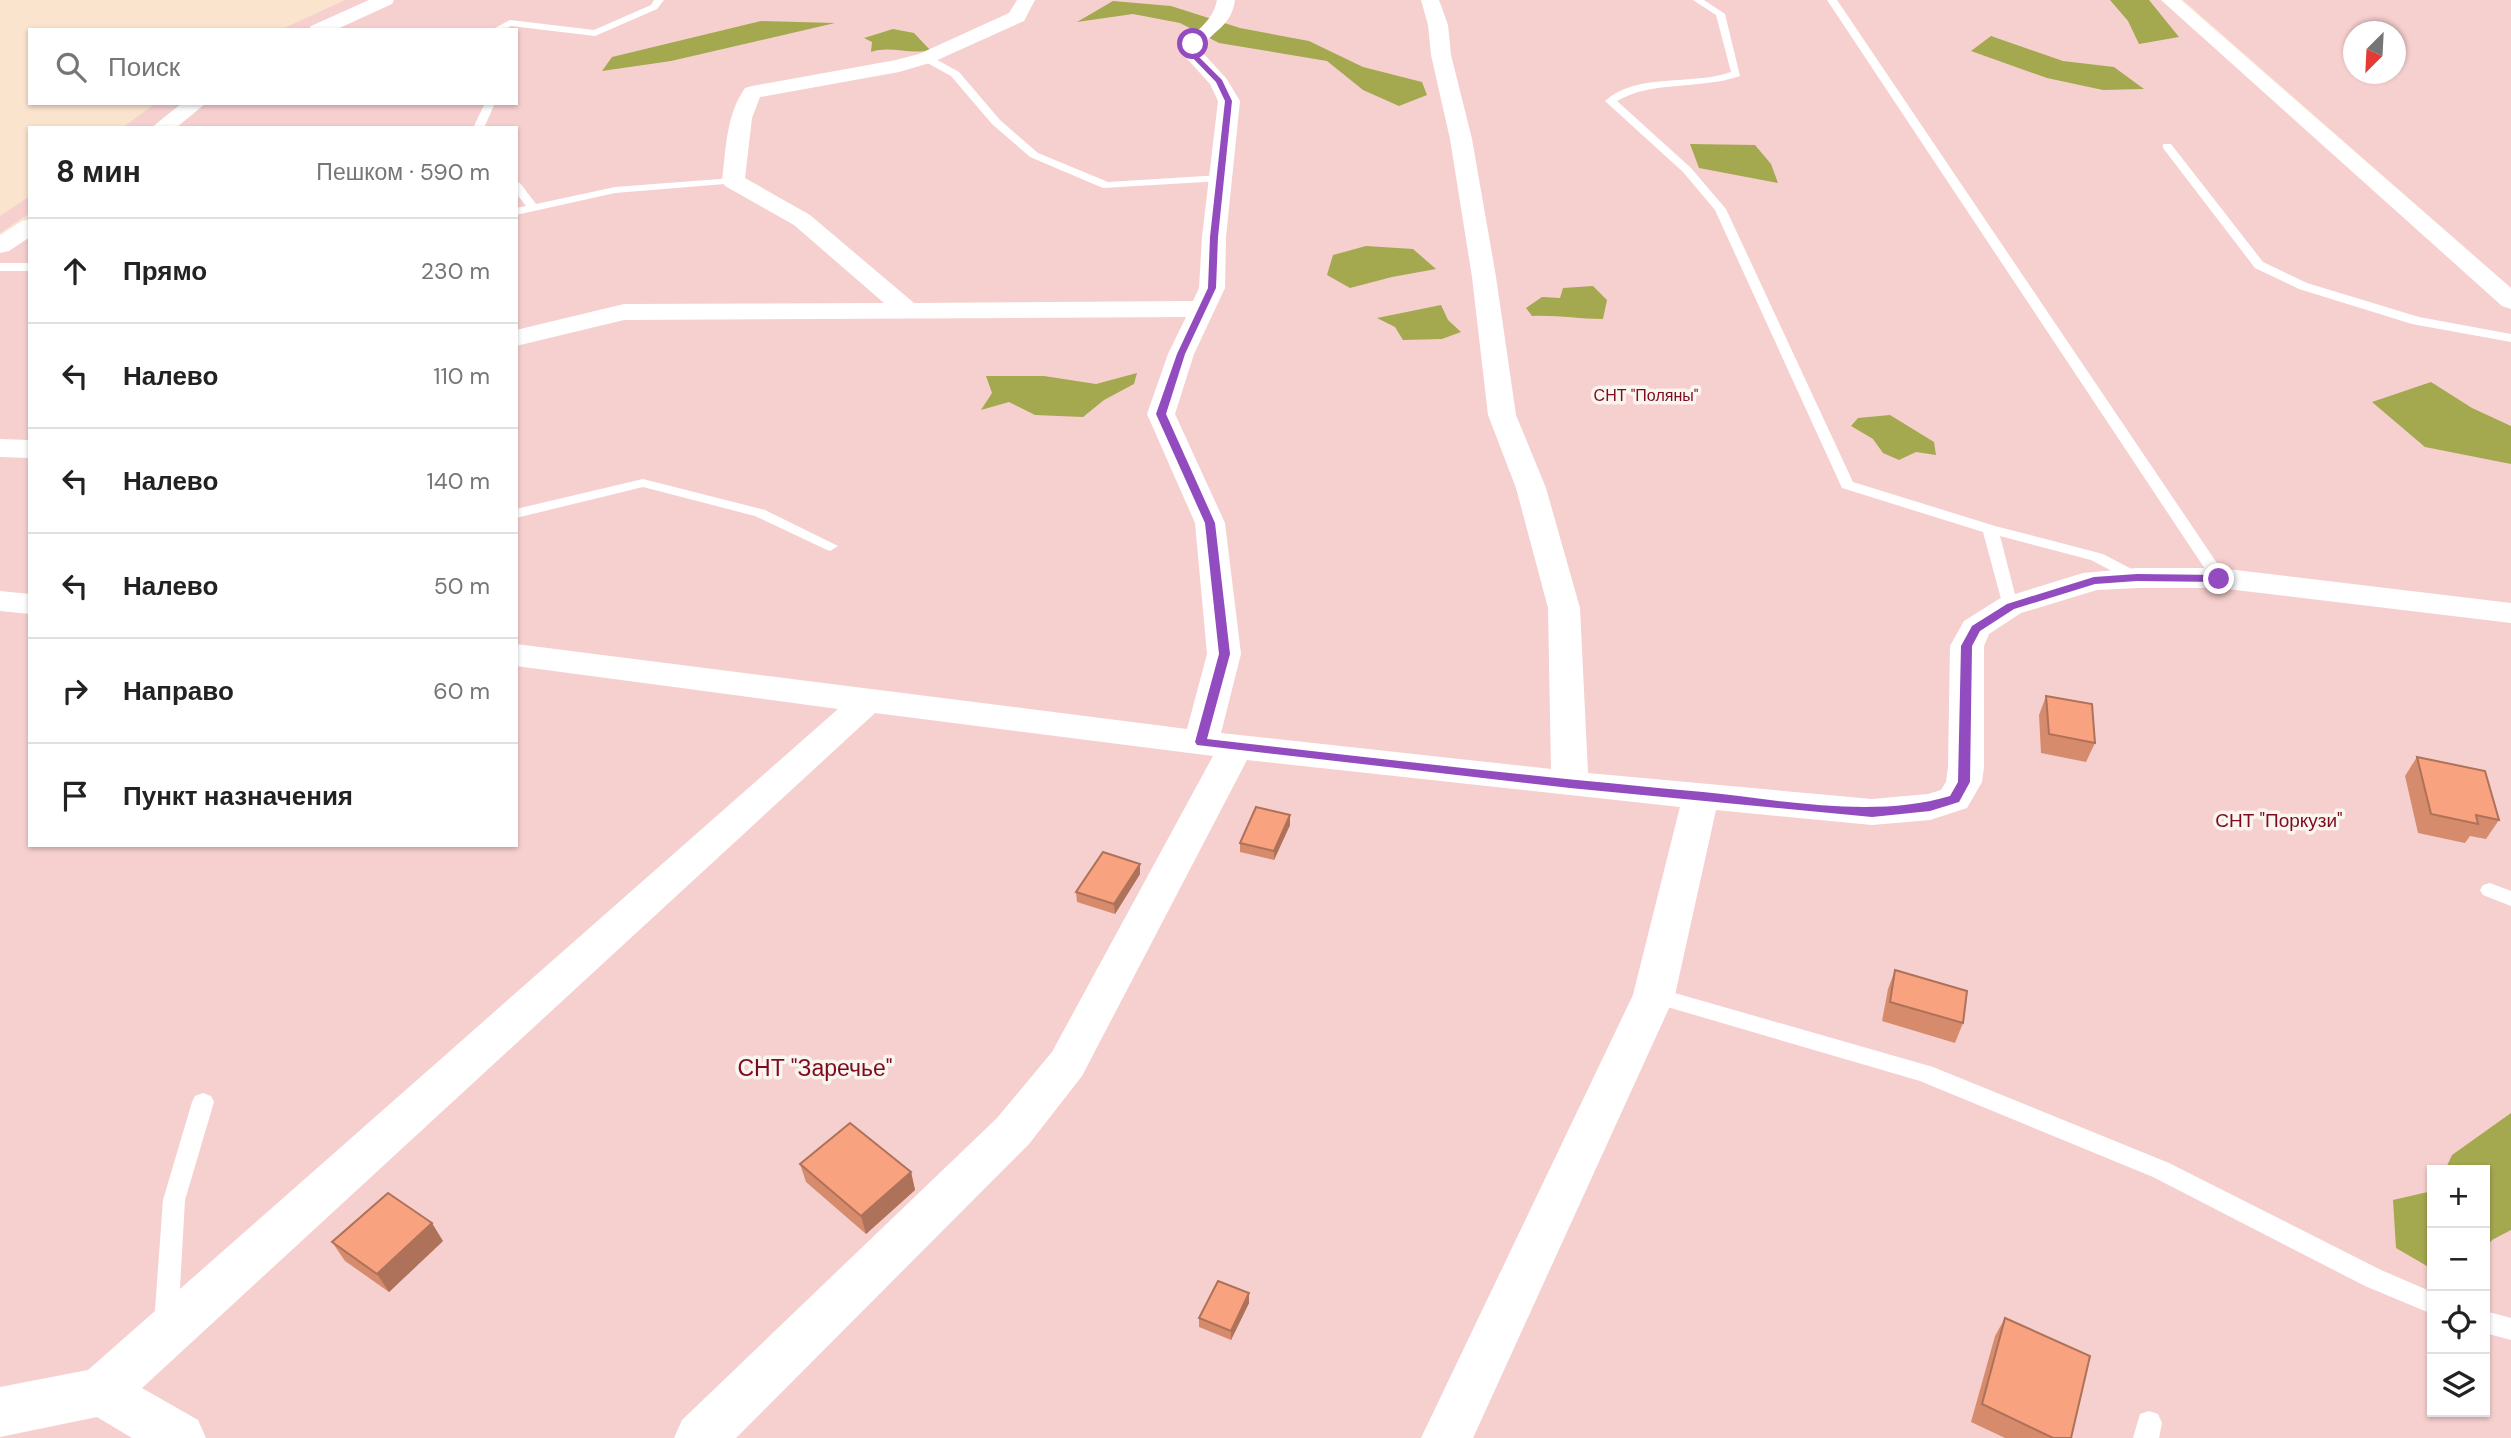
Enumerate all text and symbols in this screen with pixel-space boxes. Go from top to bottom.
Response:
north arrow [2343,21,2406,84]
search box [28,28,518,105]
route start [1177,28,1208,59]
icon: search [52,48,90,86]
text: Поиск [108,50,180,84]
text: 8 мин [56,152,141,191]
text: Пешком · 590 m [316,157,490,187]
icon: ahead [56,252,94,290]
text: Прямо [123,254,207,288]
text: 230 m [421,256,490,286]
icon: left [56,357,94,395]
text: Налево [123,359,218,393]
text: 110 m [433,361,490,391]
park label: СНТ "Поляны" [1594,385,1699,406]
icon: left [56,462,94,500]
text: Налево [123,464,218,498]
text: 140 m [427,466,490,496]
route end [2203,563,2234,594]
icon: left [56,567,94,605]
text: Налево [123,569,218,603]
text: 50 m [434,571,490,601]
icon: right [56,672,94,710]
text: Направо [123,674,234,708]
text: 60 m [433,676,490,706]
icon: arrive [56,777,94,815]
text: Пункт назначения [123,779,353,813]
park label: СНТ "Поркузи" [2215,808,2343,833]
park label: СНТ "Заречье" [737,1053,893,1083]
map controls [2427,1165,2490,1417]
button: + [2427,1165,2490,1228]
button: − [2427,1228,2490,1291]
button: locate [2427,1291,2490,1354]
button: layers [2427,1354,2490,1417]

